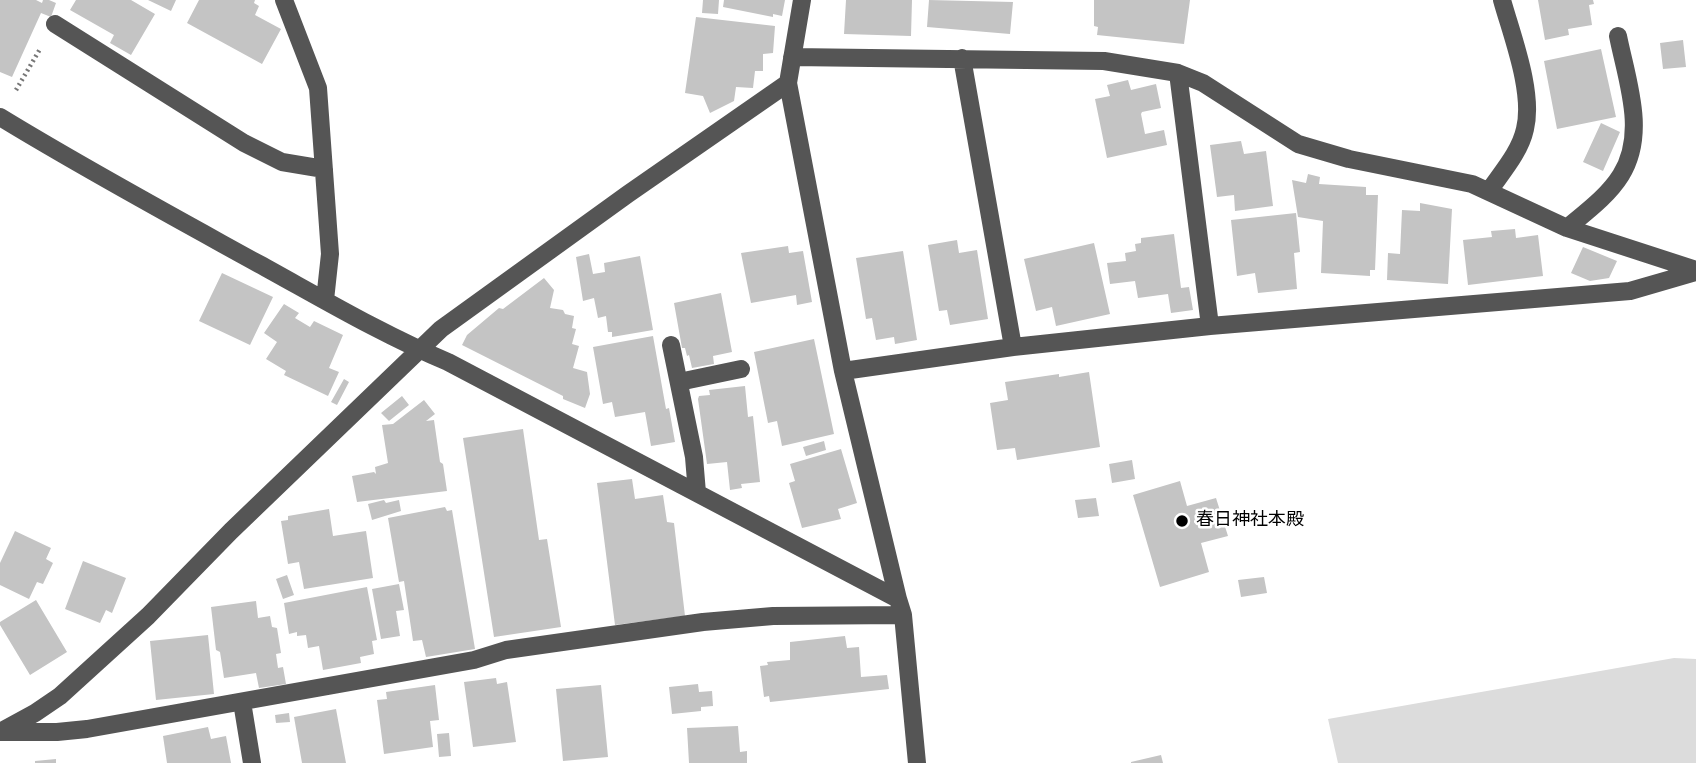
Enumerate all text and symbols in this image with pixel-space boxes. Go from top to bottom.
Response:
place label: 春日神社本殿 [1196,510,1304,532]
marker: 春日神社本殿 [1174,513,1190,529]

